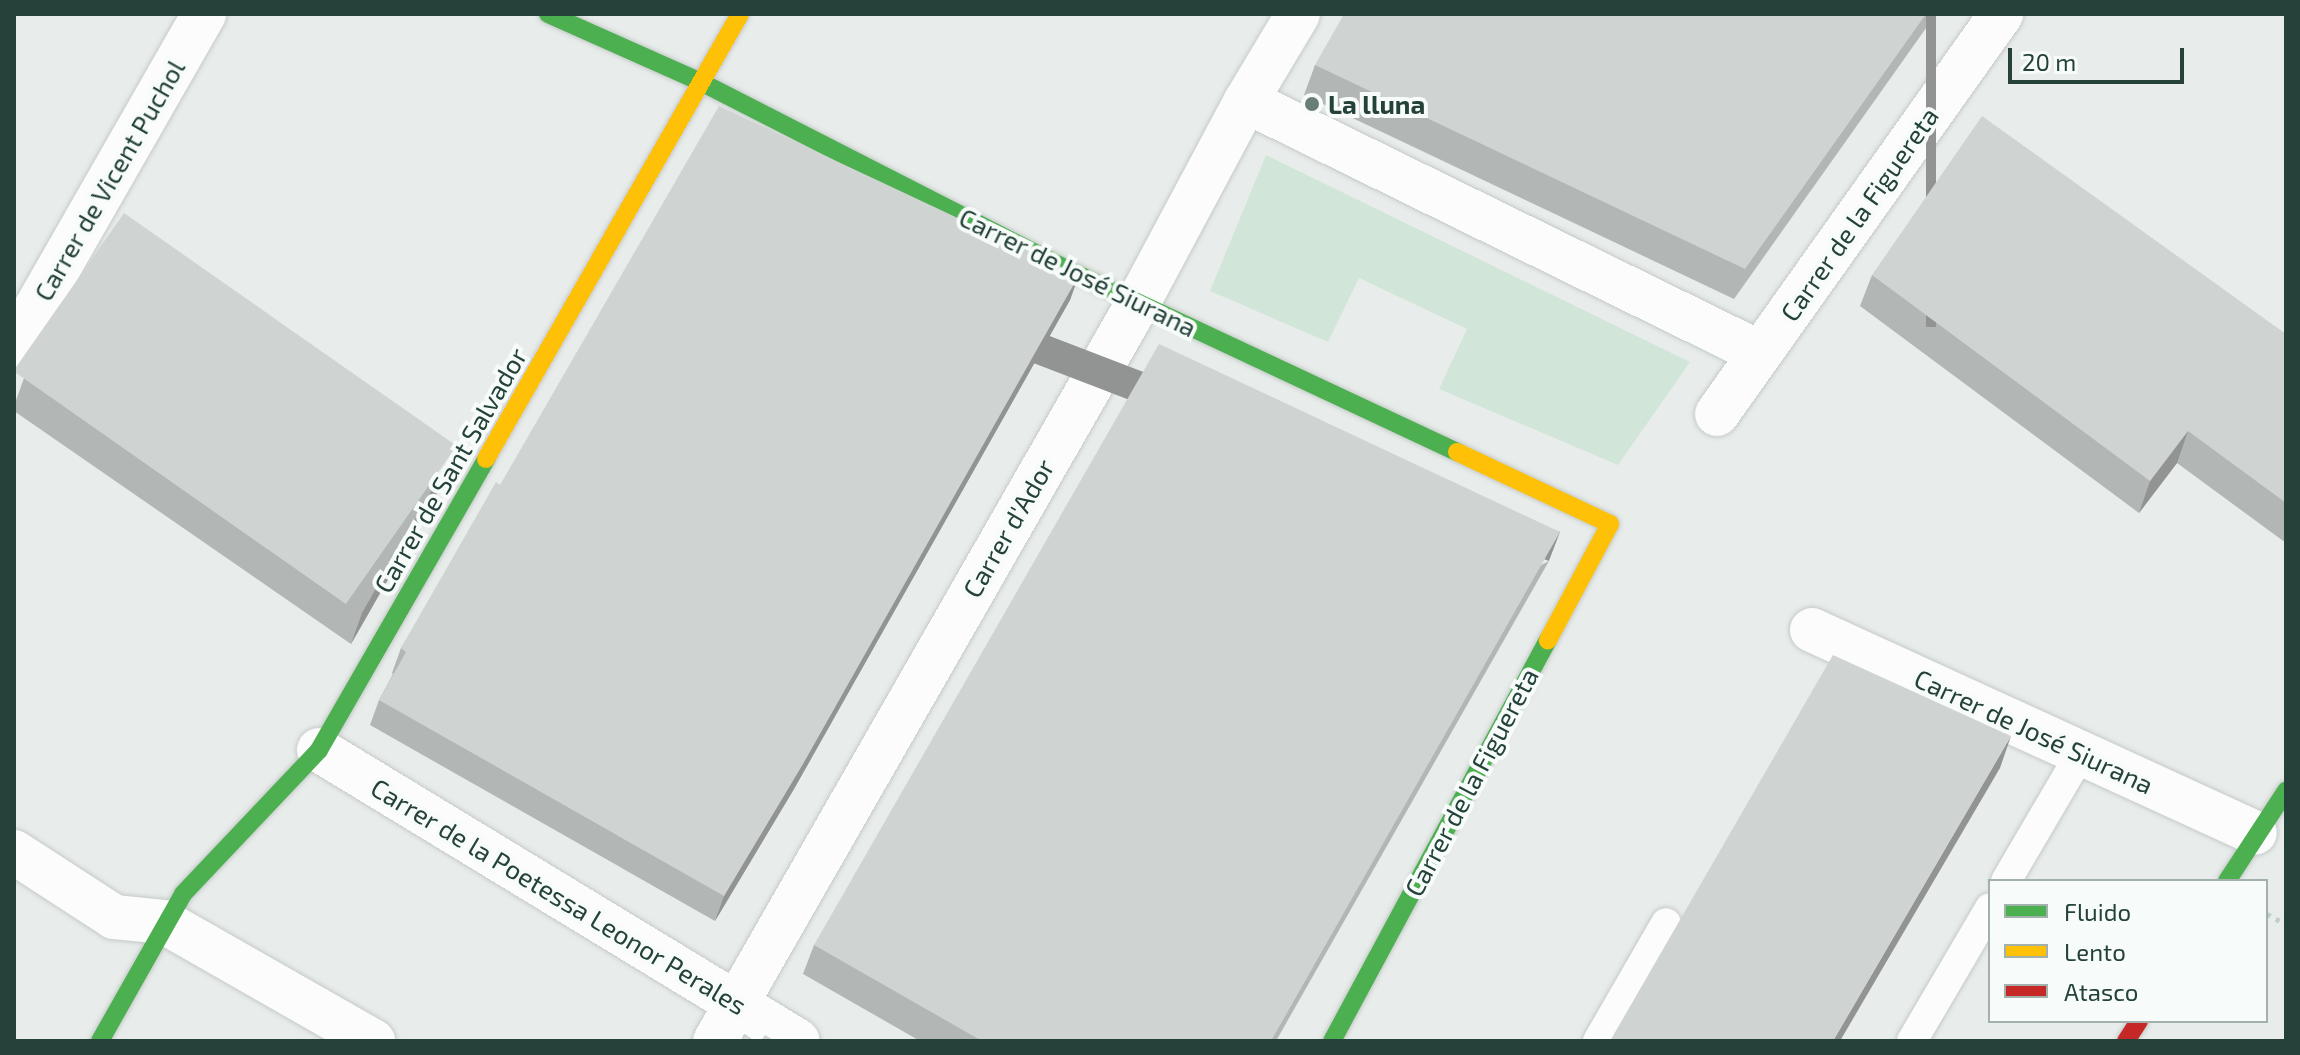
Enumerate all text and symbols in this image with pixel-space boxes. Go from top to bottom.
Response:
scale bar [2012,32,2188,82]
text: 20 m [2022,47,2076,76]
street label: Carrer de Vicent Puchol [27,53,191,307]
place label: La lluna [1328,88,1425,120]
marker: La lluna [1303,95,1321,113]
street label: Carrer de la Figuereta [1773,101,1945,327]
street label: Carrer de José Siurana [954,201,1202,343]
street label: Carrer de Sant Salvador [367,342,533,598]
street label: Carrer d'Ador [956,453,1060,603]
street label: Carrer de la Figuereta [1398,662,1544,902]
street label: Carrer de José Siurana [1909,662,2159,800]
street label: Carrer de la Poetessa Leonor Perales [365,771,753,1021]
legend [1988,879,2268,1023]
text: Fluido [2064,897,2131,926]
text: Lento [2064,937,2126,966]
text: Atasco [2064,977,2138,1006]

